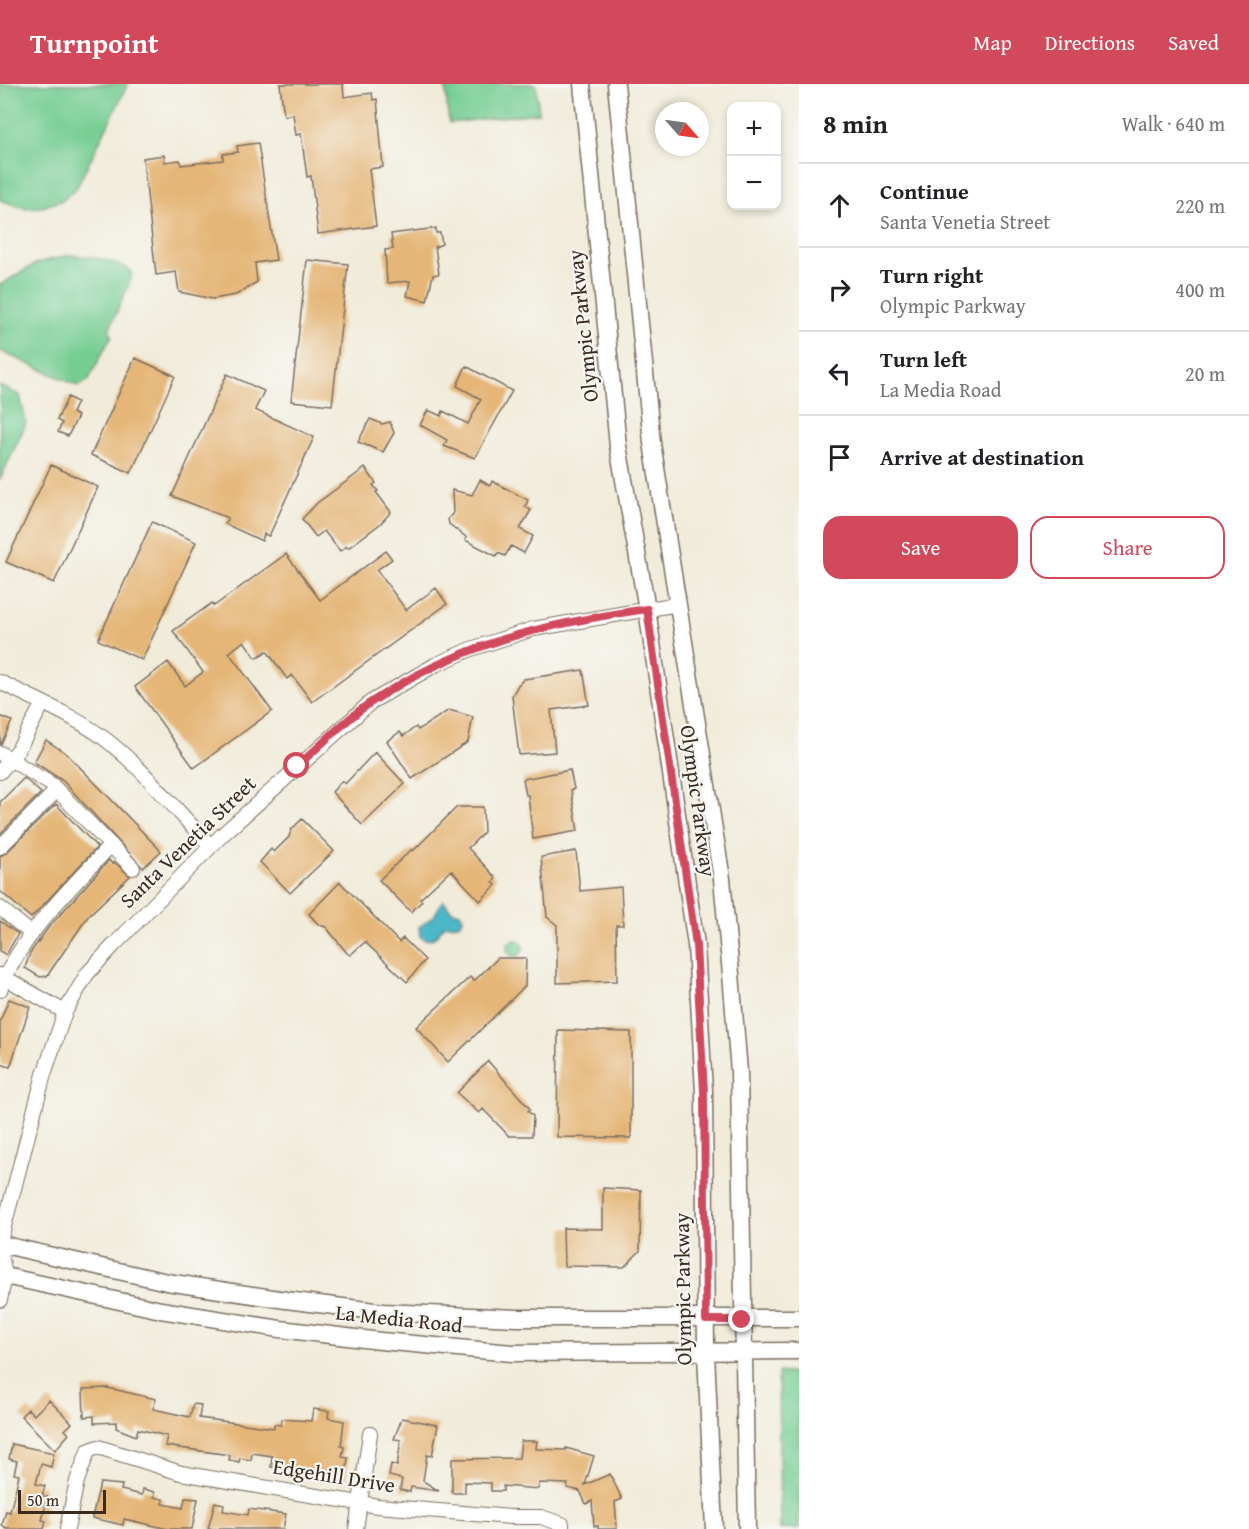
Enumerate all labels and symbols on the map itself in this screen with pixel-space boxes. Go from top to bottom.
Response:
north arrow [655,102,709,156]
street label: Olympic Parkway [559,248,606,404]
street label: Olympic Parkway [673,723,725,879]
route start [283,752,309,778]
street label: Santa Venetia Street [113,768,263,915]
street label: Olympic Parkway [666,1212,699,1366]
street label: La Media Road [334,1296,465,1341]
route end [728,1306,754,1332]
street label: Edgehill Drive [271,1451,398,1500]
scale bar [18,1487,106,1514]

